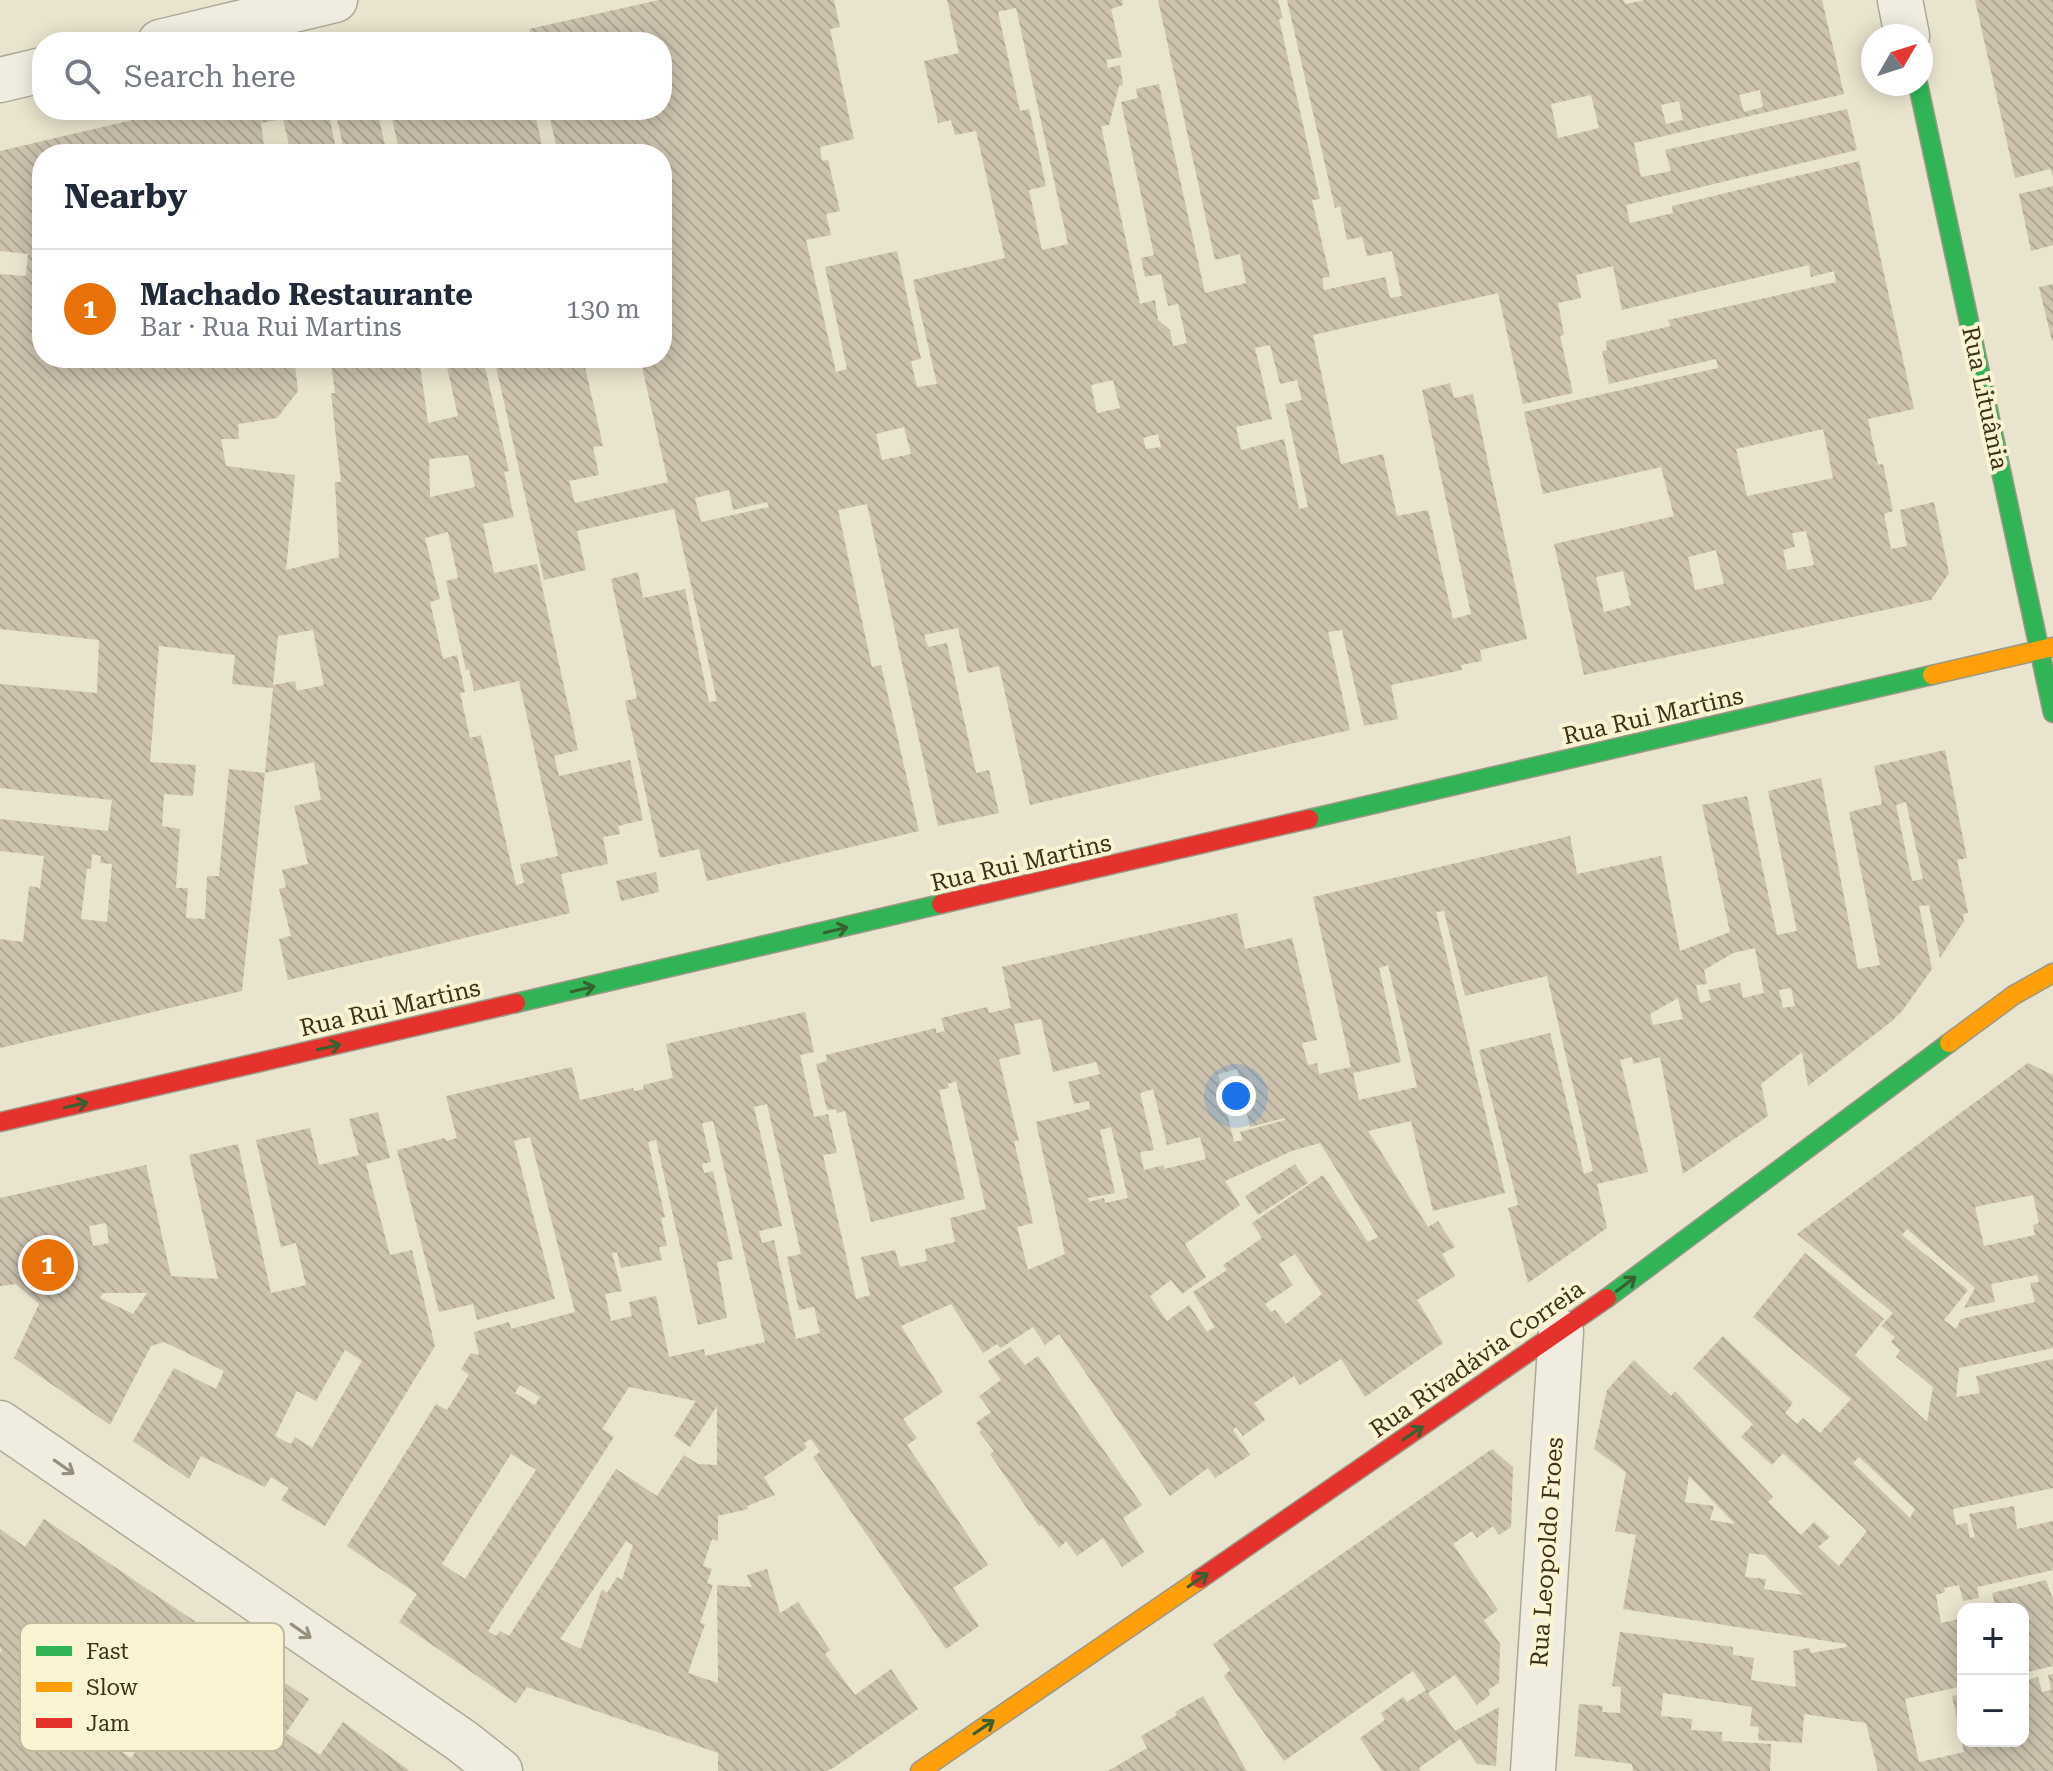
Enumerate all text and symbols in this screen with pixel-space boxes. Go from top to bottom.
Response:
north arrow [1861,24,1933,96]
search box [32,32,672,120]
icon: search [60,54,104,98]
text: Search here [124,59,296,94]
text: Nearby [64,176,187,216]
text: Machado Restaurante [140,277,473,312]
text: 1 [83,294,97,324]
text: 130 m [566,294,640,324]
text: Bar · Rua Rui Martins [140,312,402,342]
street label: Rua Lituânia [1956,324,2014,472]
street label: Rua Rui Martins [1560,682,1746,750]
street label: Rua Rui Martins [928,829,1114,897]
one-way arrow [823,922,849,937]
street label: Rua Rui Martins [297,974,483,1042]
one-way arrow [570,980,595,995]
one-way arrow [316,1038,342,1053]
your location [1216,1076,1256,1116]
one-way arrow [63,1097,88,1112]
pin: 1 [22,1235,74,1295]
street label: Rua Rivadávia Correia [1365,1275,1589,1443]
one-way arrow [1614,1275,1636,1292]
one-way arrow [1401,1425,1424,1441]
street label: Rua Leopoldo Froes [1525,1436,1569,1668]
one-way arrow [53,1459,75,1475]
one-way arrow [1187,1572,1209,1588]
map controls [1957,1603,2029,1747]
button: + [1957,1603,2029,1675]
legend [20,1623,284,1751]
one-way arrow [290,1623,312,1639]
text: Fast [86,1639,129,1664]
text: Slow [86,1675,139,1700]
button: − [1957,1675,2029,1747]
text: Jam [86,1711,130,1736]
one-way arrow [972,1719,994,1735]

